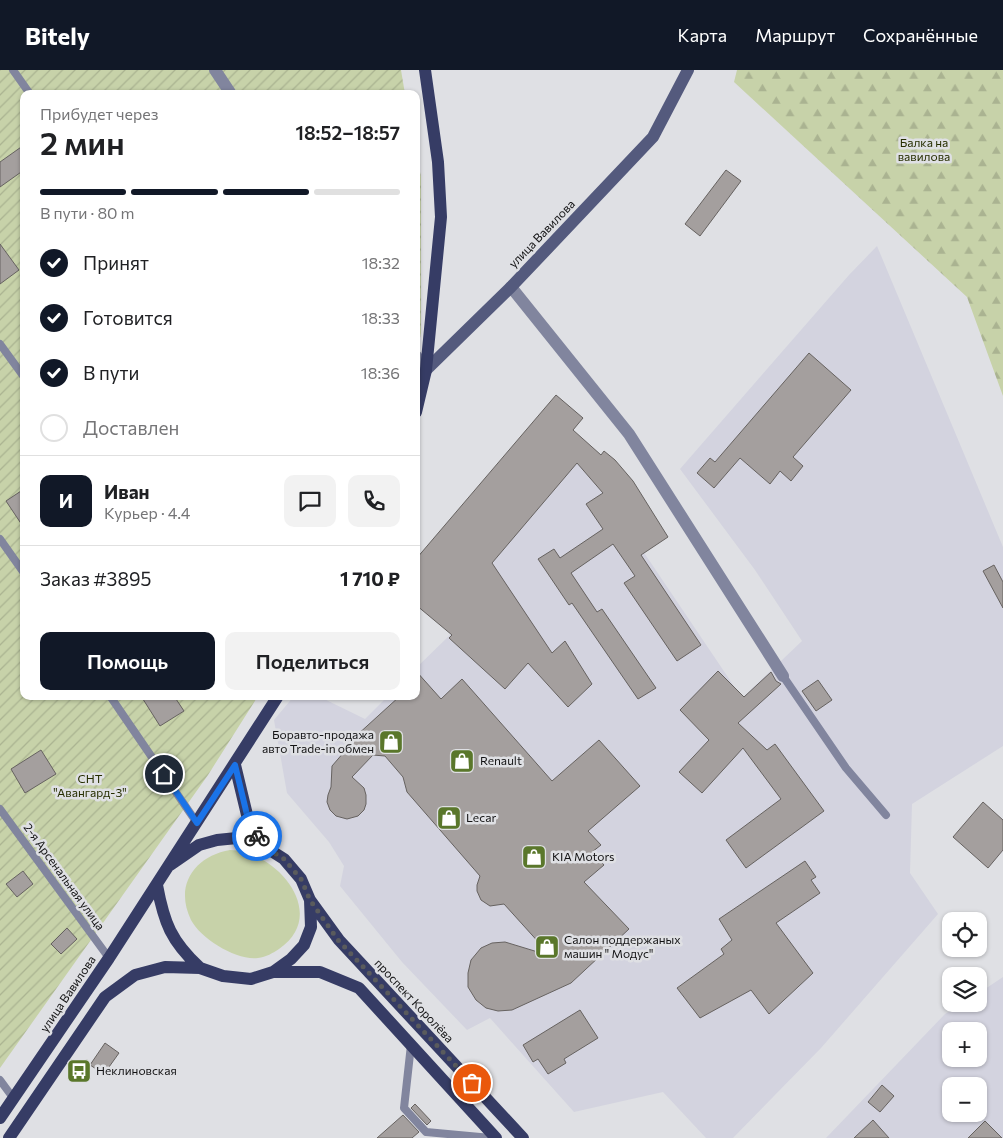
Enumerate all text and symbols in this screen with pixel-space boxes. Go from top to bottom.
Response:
text: Bitely [25,21,90,50]
text: Карта [678,24,727,46]
text: Маршрут [755,24,835,46]
text: Сохранённые [863,24,978,46]
text: Прибудет через [40,104,159,123]
text: 18:52–18:57 [295,121,400,144]
text: 2 мин [40,122,125,162]
park label: Балка на вавилова [898,135,950,163]
street label: улица Вавилова [505,196,577,270]
text: В пути · 80 m [40,203,135,222]
icon: check [40,249,68,277]
text: Принят [83,251,149,274]
text: 18:32 [362,253,400,272]
icon: check [40,304,68,332]
text: Готовится [83,306,173,329]
text: 18:33 [361,308,400,327]
icon: check [40,359,68,387]
text: В пути [83,361,139,384]
text: 18:36 [361,363,400,382]
text: Доставлен [83,416,179,439]
button: chat [284,475,336,527]
button: phone [348,475,400,527]
text: Иван [104,480,150,503]
text: И [59,489,73,512]
text: Курьер · 4.4 [104,503,190,522]
text: Заказ #3895 [40,567,151,590]
text: 1 710 ₽ [340,567,400,590]
button: Помощь [40,632,215,690]
button: Поделиться [225,632,400,690]
place label: Боравто-продажа авто Trade-in обмен [262,727,374,755]
shop icon: Боравто-продажа авто Trade-in обмен [378,729,404,755]
shop icon: Renault [449,748,475,774]
pin [143,753,185,795]
place label: Renault [480,753,522,767]
icon: home [150,760,178,788]
park label: СНТ "Авангард-3" [53,771,127,799]
shop icon: Lecar [436,805,462,831]
place label: Lecar [466,810,496,824]
courier [232,811,282,861]
street label: 2-я Арсенальная улица [21,820,108,933]
icon: bike [243,822,271,850]
shop icon: KIA Motors [521,844,547,870]
place label: KIA Motors [552,849,615,863]
map controls [942,912,987,1122]
button: locate [942,912,987,957]
place label: Салон поддержаных машин " Модус" [564,932,681,960]
shop icon: Салон поддержаных машин " Модус" [534,934,560,960]
street label: улица Вавилова [36,953,98,1034]
street label: проспект Королёва [372,956,457,1045]
button: layers [942,967,987,1012]
button: + [942,1022,987,1067]
bus stop icon: Неклиновская [66,1058,92,1084]
pin [451,1062,493,1104]
place label: Неклиновская [96,1063,177,1077]
icon: bag [458,1069,486,1097]
button: − [942,1077,987,1122]

